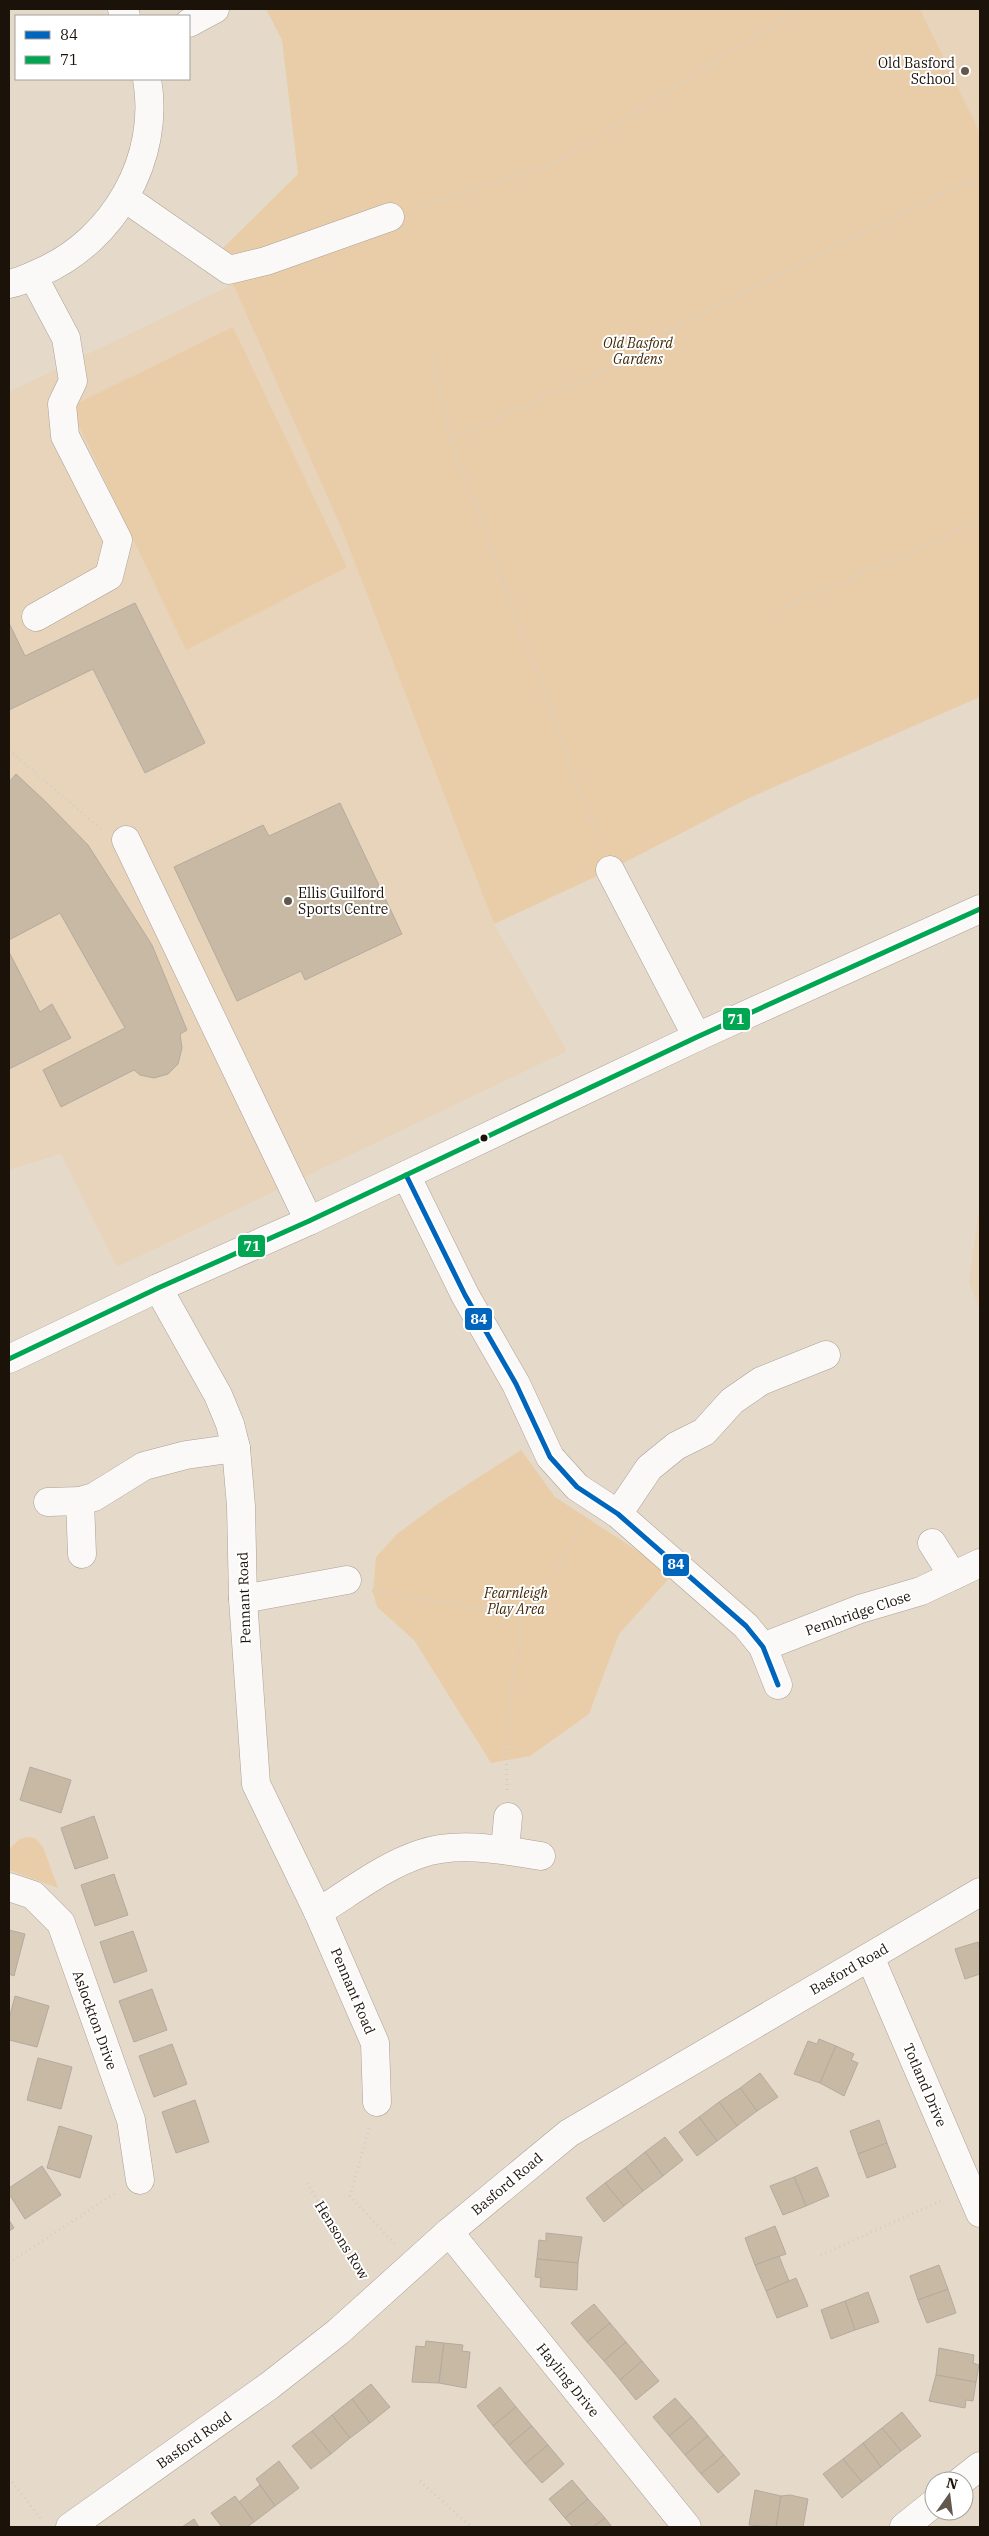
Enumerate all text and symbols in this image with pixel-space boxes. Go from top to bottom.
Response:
legend [15,15,190,80]
text: 84 [60,25,78,44]
text: 71 [60,50,78,69]
place label: Old Basford School [878,54,955,88]
marker: Old Basford School [959,65,971,77]
park label: Old Basford Gardens [603,334,673,368]
place label: Ellis Guilford Sports Centre [298,884,388,918]
marker: Ellis Guilford Sports Centre [282,895,294,907]
line badge: 71 [722,1007,751,1031]
text: 71 [728,1010,744,1028]
unlabelled marker [479,1133,489,1143]
line badge: 71 [237,1234,266,1258]
text: 71 [244,1237,260,1255]
line badge: 84 [464,1307,493,1331]
text: 84 [471,1310,487,1328]
street label: Pennant Road [233,1551,255,1644]
line badge: 84 [662,1553,690,1577]
text: 84 [668,1555,684,1573]
park label: Fearnleigh Play Area [483,1584,548,1618]
street label: Pembridge Close [803,1586,913,1640]
street label: Basford Road [807,1939,892,1999]
street label: Pennant Road [327,1945,379,2037]
street label: Aslockton Drive [69,1968,121,2072]
street label: Totland Drive [899,2040,951,2130]
street label: Basford Road [468,2149,547,2219]
street label: Hensons Row [311,2197,373,2283]
street label: Hayling Drive [533,2339,603,2421]
street label: Basford Road [153,2407,235,2473]
north arrow [924,2471,974,2521]
text: N [945,2473,960,2493]

